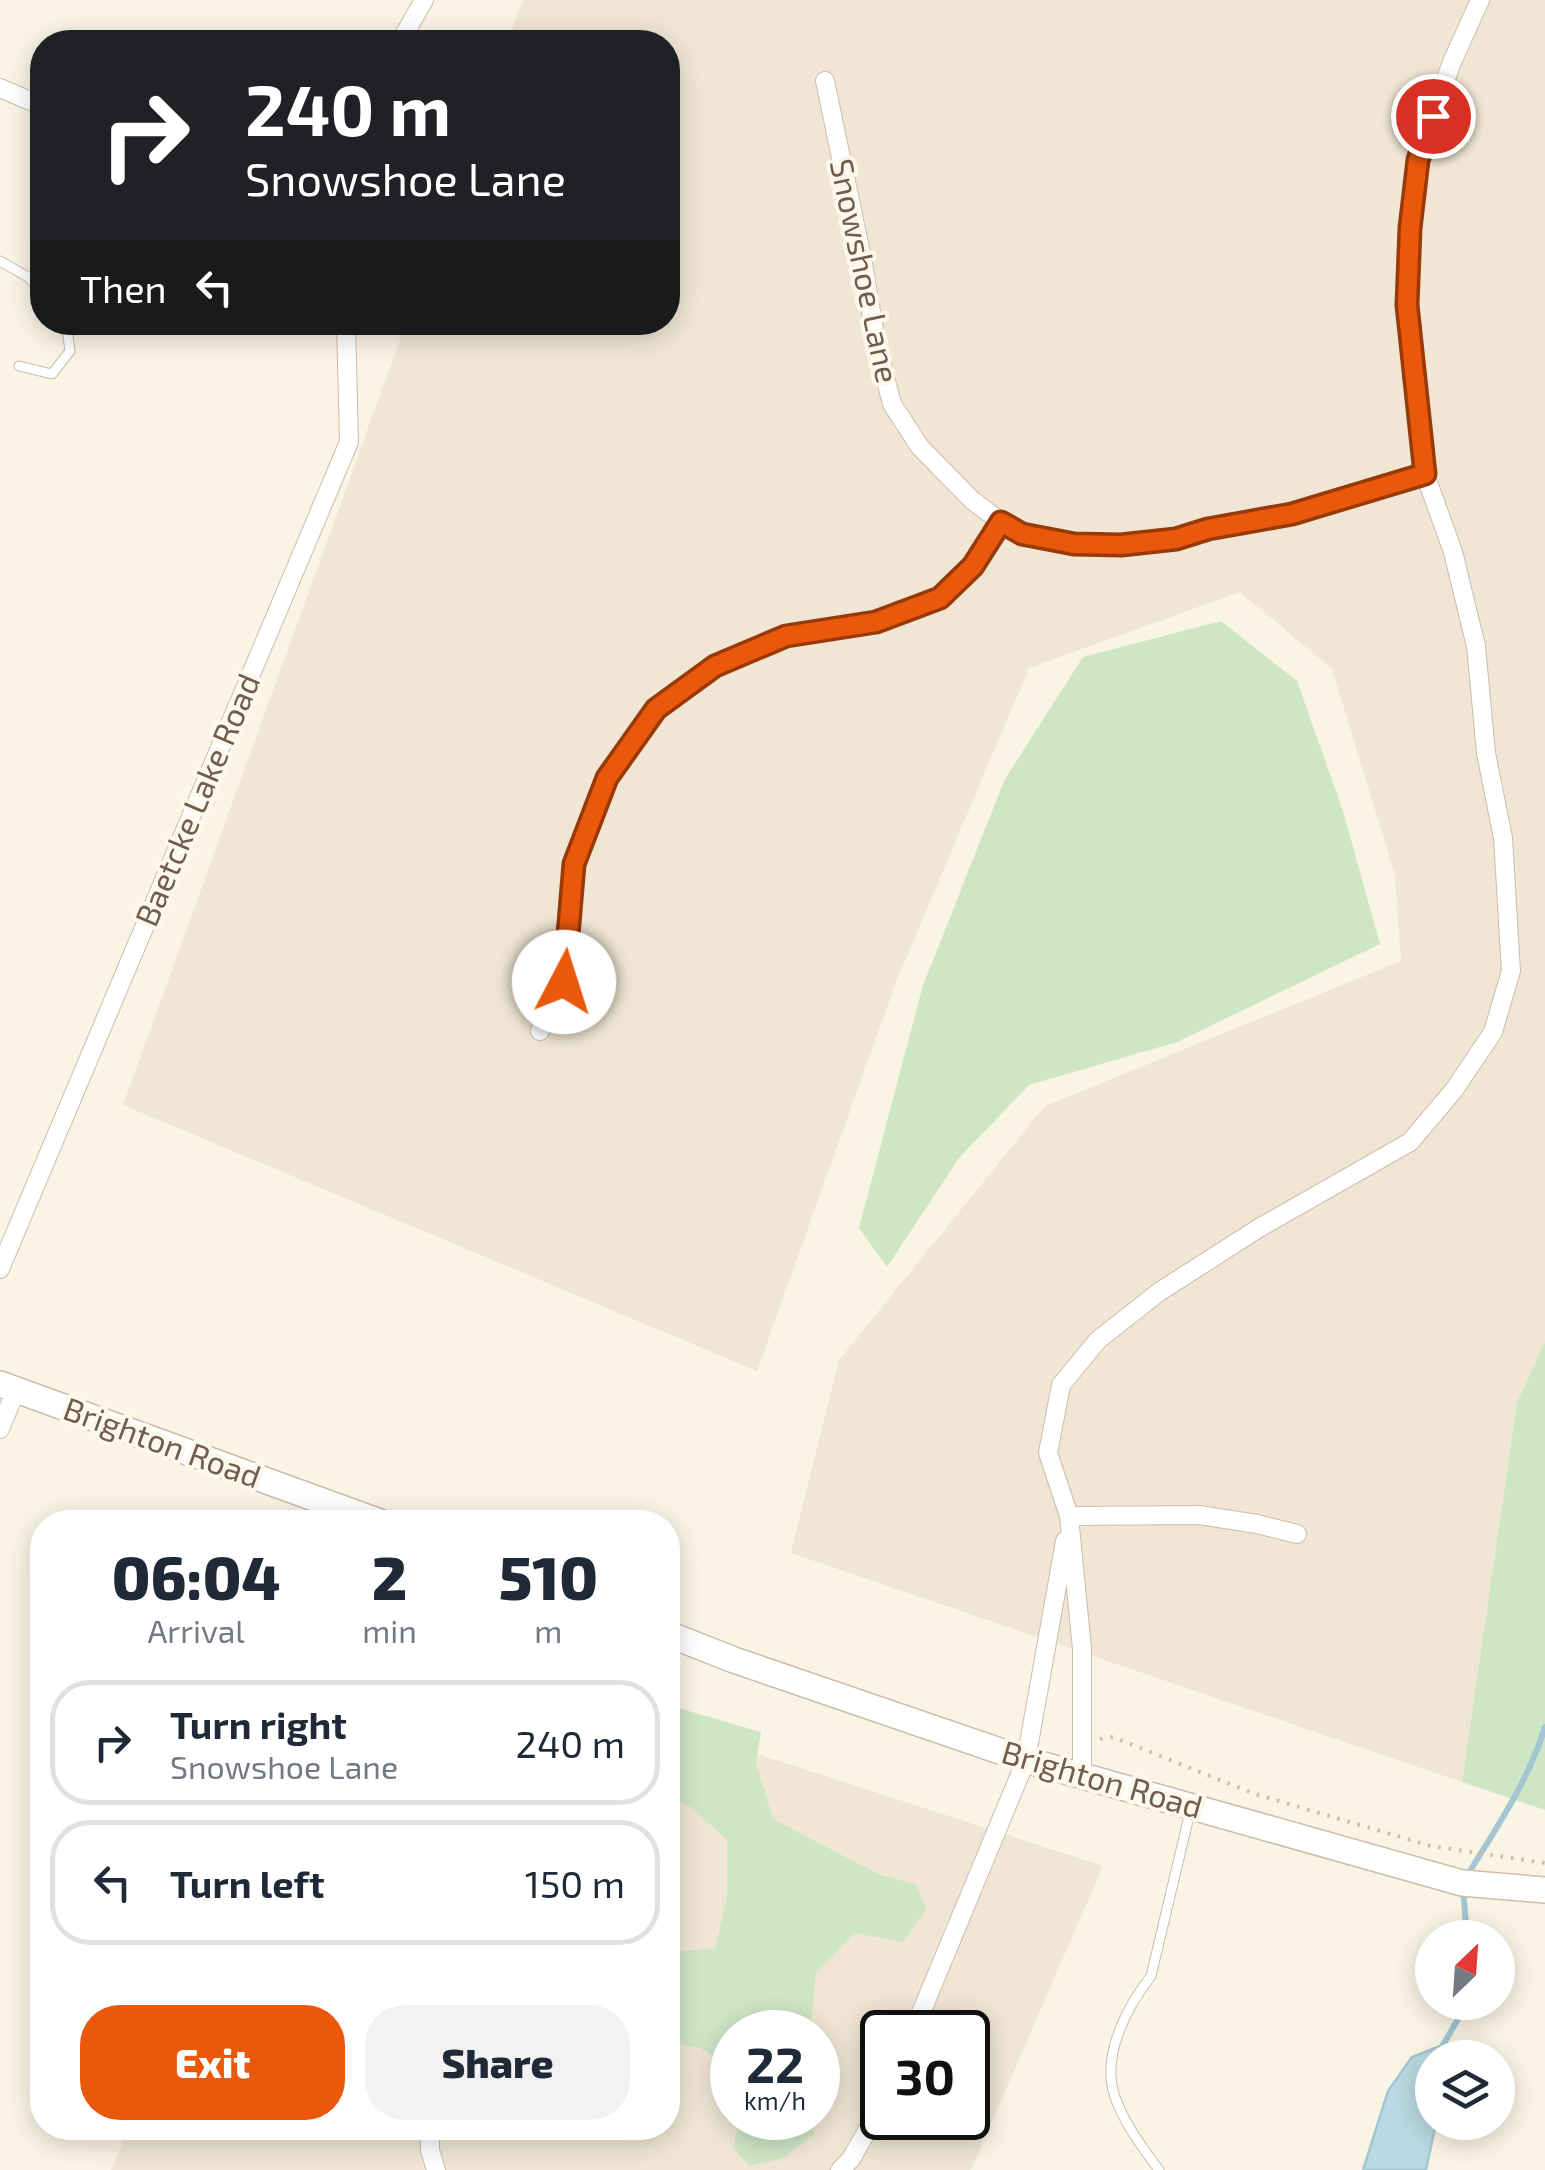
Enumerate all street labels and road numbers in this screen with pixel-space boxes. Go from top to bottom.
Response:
street label: Snowshoe Lane [824,155,908,386]
street label: Baetcke Lake Road [126,667,266,931]
street label: Brighton Road [59,1388,266,1494]
street label: Brighton Road [998,1731,1207,1825]

